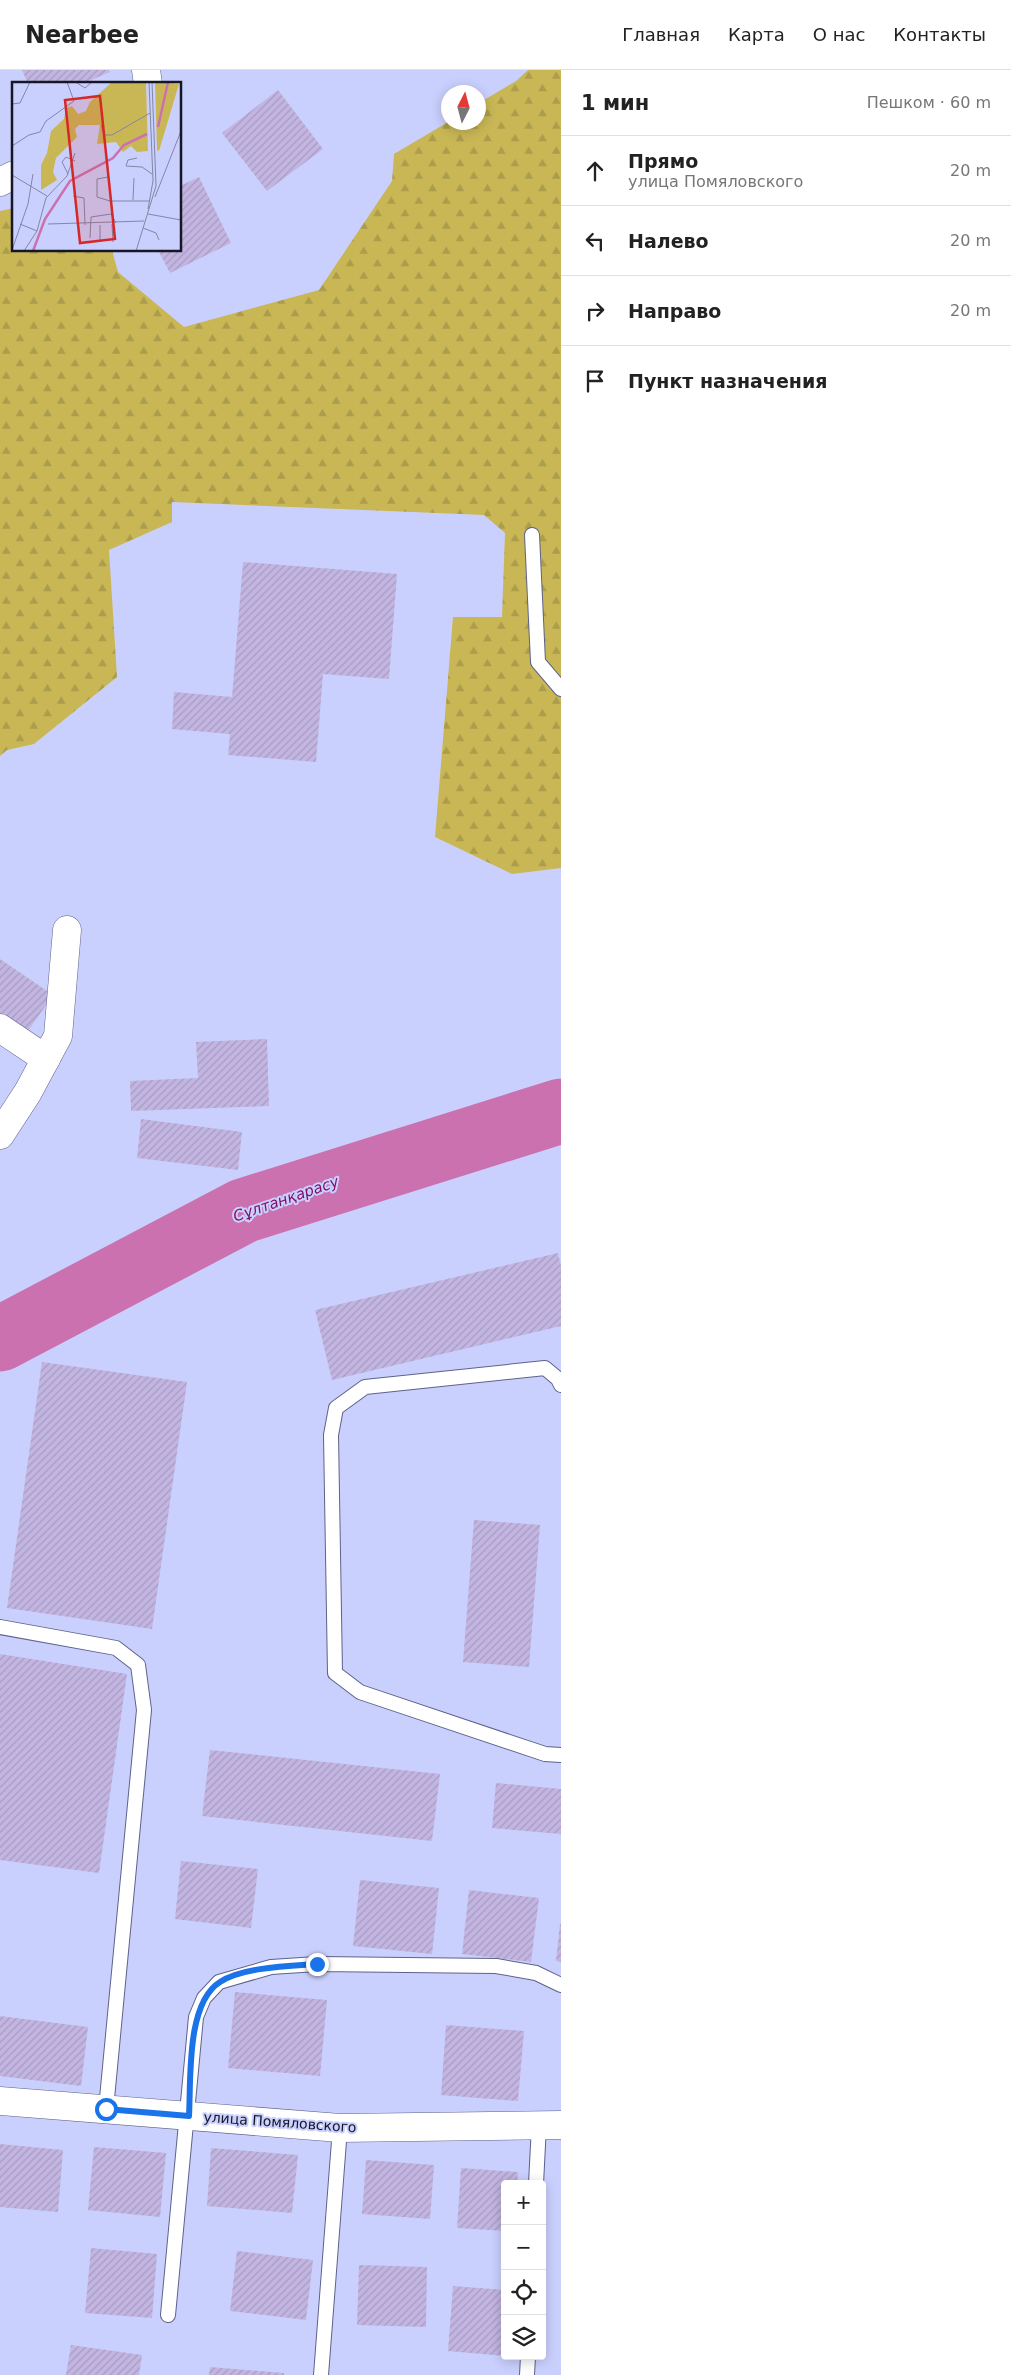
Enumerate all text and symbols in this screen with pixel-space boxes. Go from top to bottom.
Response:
text: Nearbee [25,21,139,49]
text: Главная [622,24,700,45]
text: Карта [728,24,785,45]
text: О нас [813,24,865,45]
text: Контакты [893,24,986,45]
inset map [12,82,181,251]
north arrow [441,85,486,130]
text: 1 мин [581,91,649,115]
text: Пешком · 60 m [867,93,991,112]
text: Прямо [628,150,698,172]
icon: ahead [581,157,609,185]
text: 20 m [950,161,991,180]
text: улица Помяловского [628,172,803,191]
icon: left [581,227,609,255]
text: Налево [628,230,709,252]
text: 20 m [950,231,991,250]
icon: right [581,297,609,325]
text: Направо [628,300,721,322]
text: 20 m [950,301,991,320]
icon: arrive [581,367,609,395]
text: Пункт назначения [628,370,827,392]
water label: Сұлтанқарасу [231,1172,342,1226]
route end [306,1953,329,1976]
route start [95,2098,118,2121]
street label: улица Помяловского [203,2109,357,2135]
map controls [501,2180,546,2360]
button: + [501,2180,546,2225]
button: − [501,2225,546,2270]
button: locate [501,2270,546,2315]
button: layers [501,2315,546,2360]

